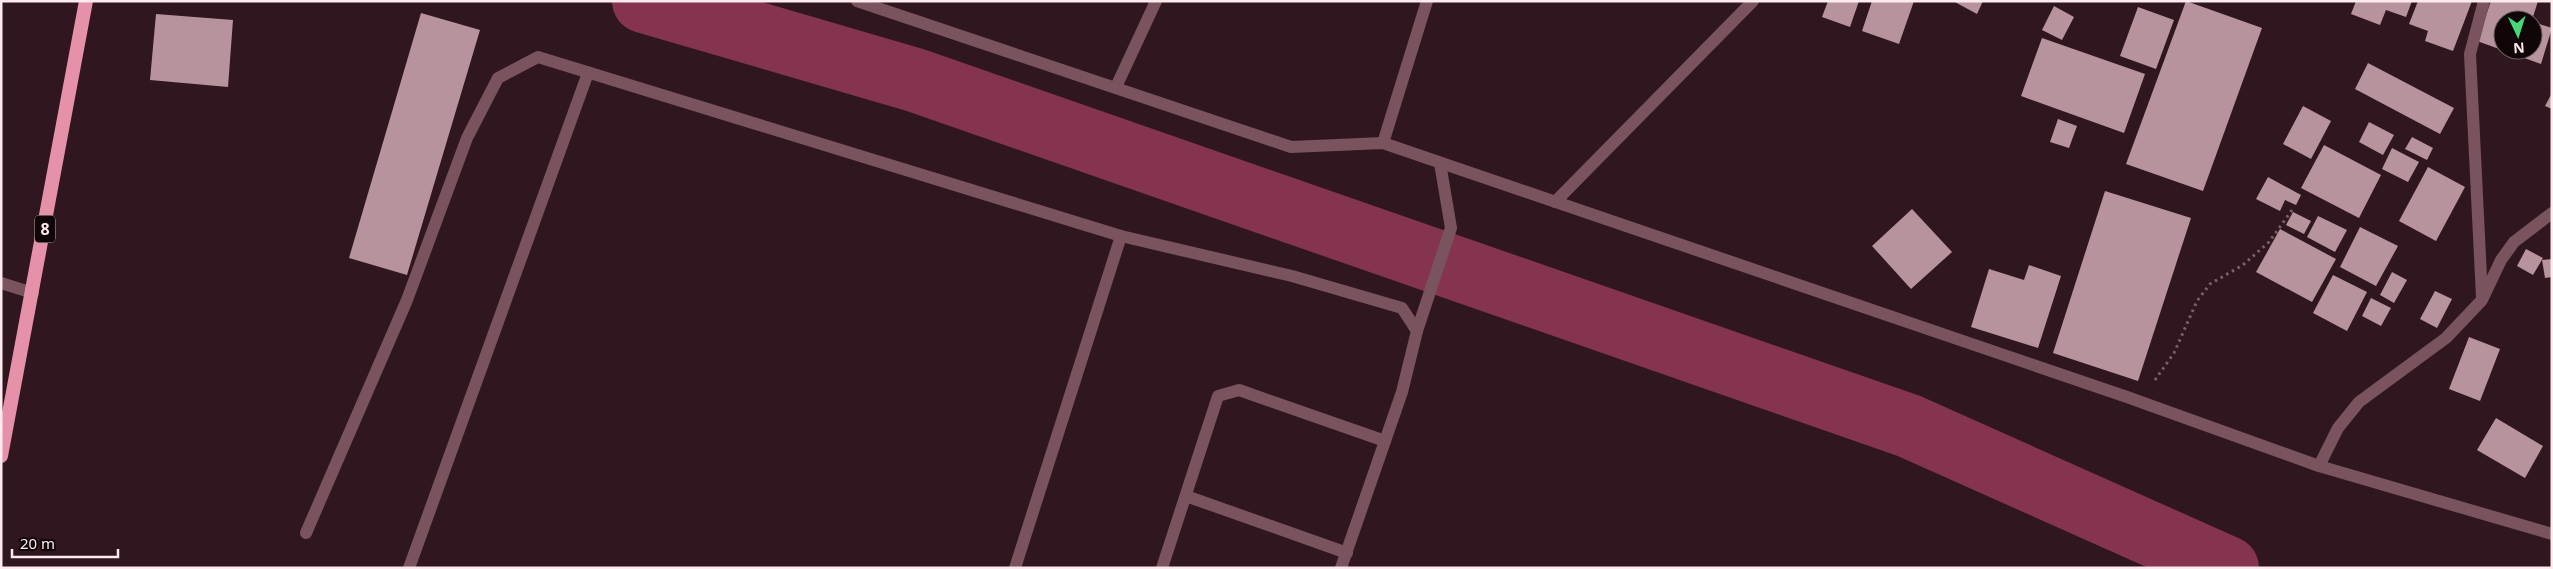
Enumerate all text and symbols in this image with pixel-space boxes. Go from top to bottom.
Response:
north arrow [2493,10,2543,60]
text: N [2513,39,2525,58]
road number: 8 [35,215,55,242]
scale bar [12,526,119,558]
text: 20 m [20,533,55,553]

